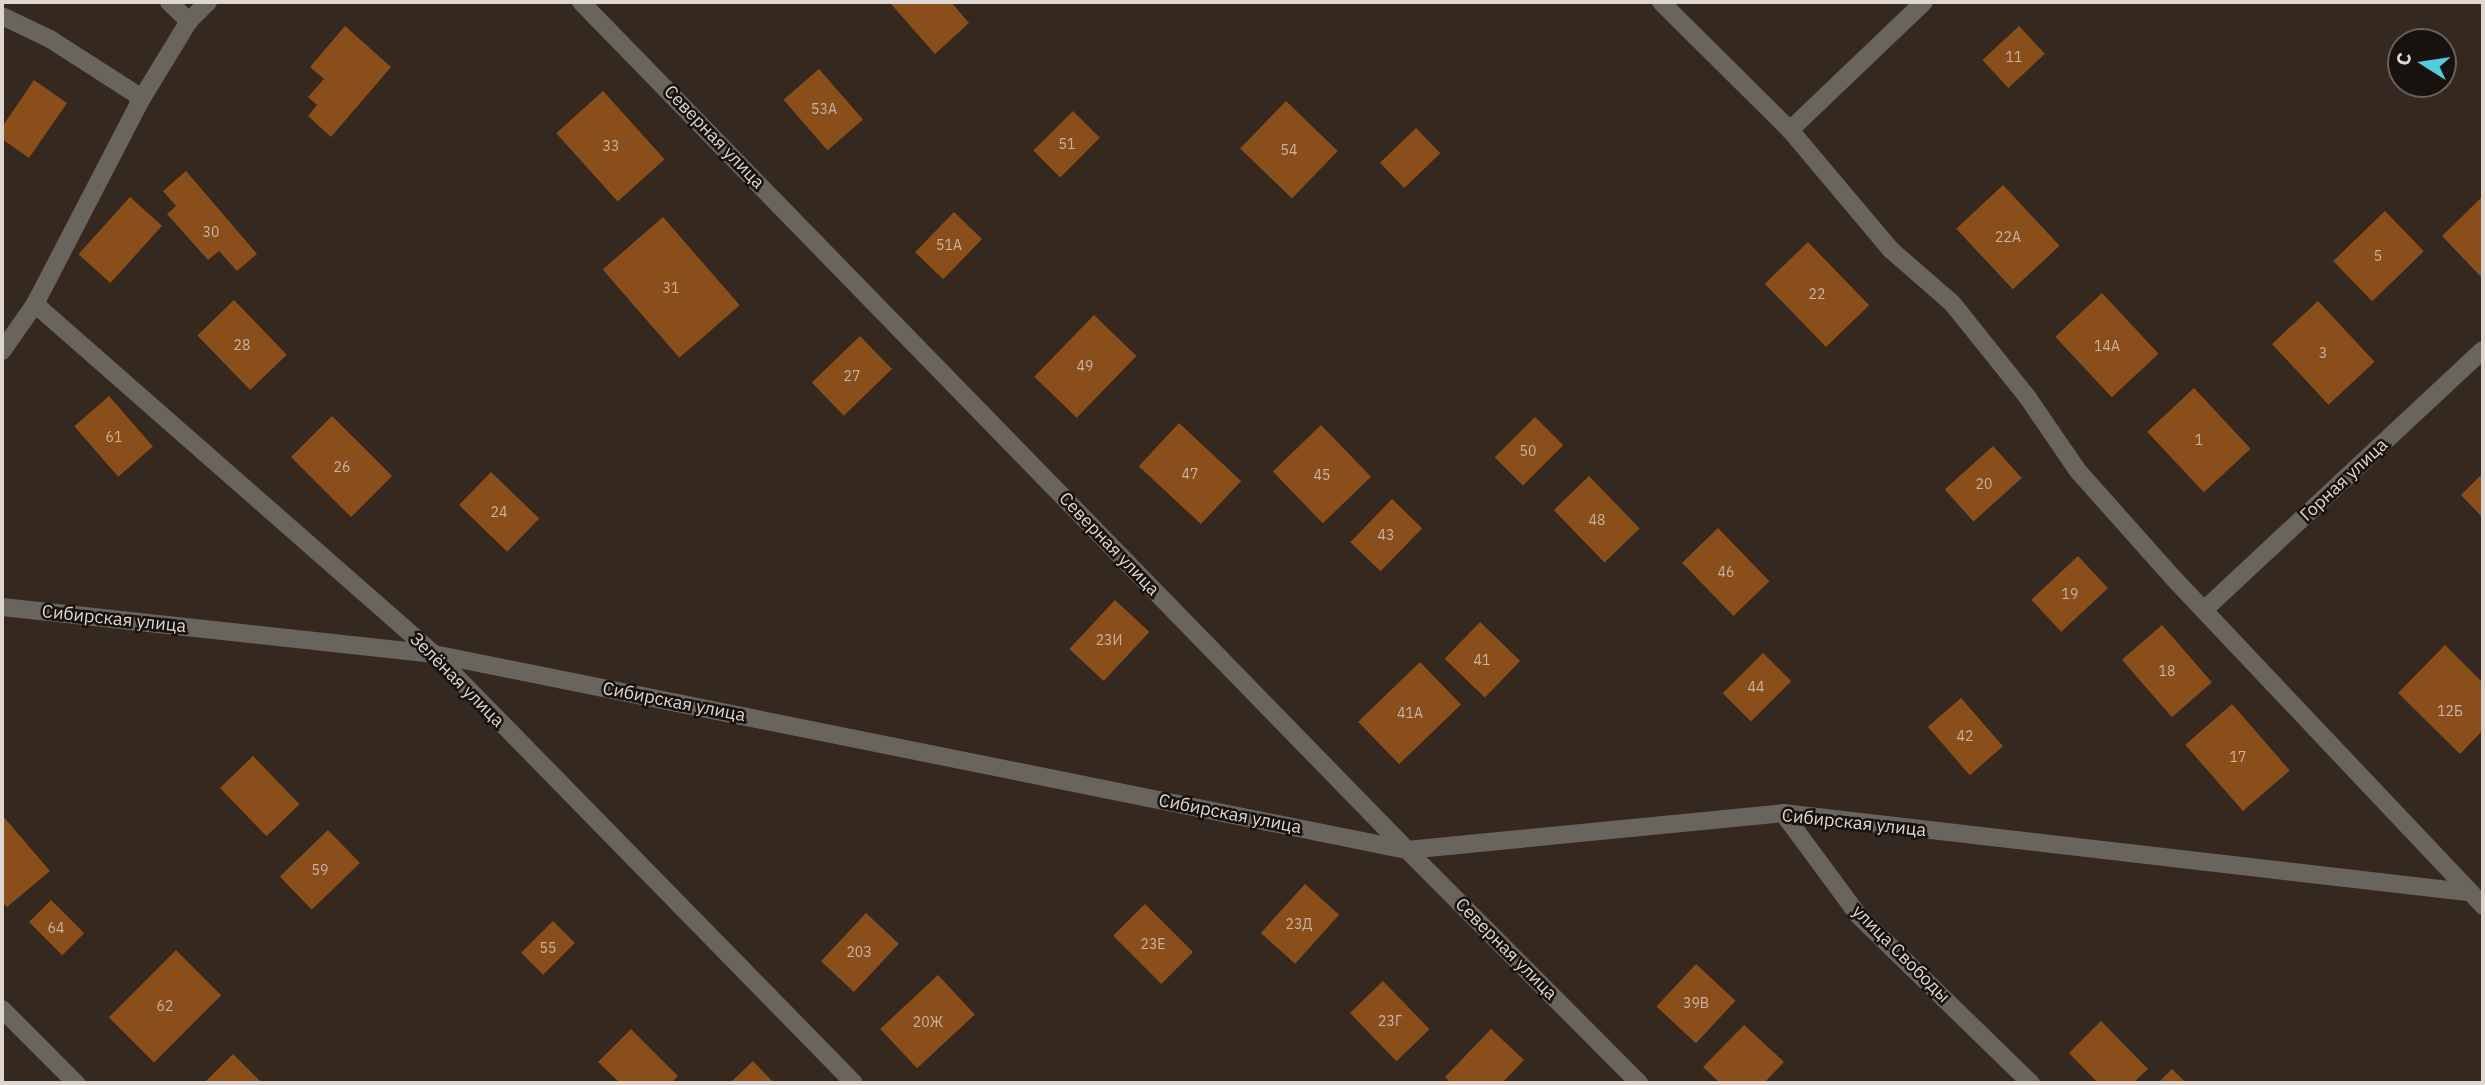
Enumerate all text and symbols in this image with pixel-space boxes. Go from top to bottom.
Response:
north arrow [2387,28,2457,98]
house number: 11 [2006,49,2022,65]
text: С [2390,51,2416,68]
street label: Северная улица [659,81,769,193]
house number: 53А [811,101,837,117]
house number: 51 [1059,136,1075,152]
house number: 33 [603,138,619,154]
house number: 54 [1281,142,1297,158]
house number: 30 [203,224,219,240]
house number: 22А [1995,229,2021,245]
house number: 51А [936,237,962,253]
house number: 5 [2374,248,2382,264]
house number: 31 [663,280,679,296]
house number: 22 [1809,286,1825,302]
house number: 28 [234,337,250,353]
house number: 14А [2094,338,2120,354]
house number: 3 [2319,345,2327,361]
house number: 49 [1077,358,1093,374]
house number: 27 [844,368,860,384]
house number: 61 [106,429,122,445]
house number: 1 [2195,432,2203,448]
street label: Горная улица [2296,434,2392,526]
house number: 50 [1520,443,1536,459]
house number: 26 [334,459,350,475]
house number: 47 [1182,466,1198,482]
house number: 45 [1314,467,1330,483]
house number: 20 [1976,476,1992,492]
street label: Северная улица [1054,488,1164,600]
house number: 24 [491,504,507,520]
house number: 48 [1589,512,1605,528]
house number: 43 [1378,527,1394,543]
house number: 46 [1718,564,1734,580]
house number: 19 [2062,586,2078,602]
street label: Сибирская улица [41,601,187,637]
street label: Зелёная улица [405,628,509,732]
house number: 23И [1096,632,1122,648]
house number: 41 [1474,652,1490,668]
house number: 18 [2159,663,2175,679]
street label: Сибирская улица [601,678,747,726]
house number: 44 [1748,679,1764,695]
house number: 12Б [2437,703,2463,719]
house number: 41А [1397,705,1423,721]
house number: 42 [1957,728,1973,744]
house number: 17 [2230,749,2246,765]
street label: Сибирская улица [1157,790,1303,838]
street label: Сибирская улица [1781,805,1927,841]
house number: 59 [312,862,328,878]
street label: Северная улица [1451,894,1561,1004]
street label: улица Свободы [1848,901,1954,1007]
house number: 23Д [1286,916,1312,932]
house number: 64 [48,920,64,936]
house number: 23Е [1141,936,1165,952]
house number: 55 [540,940,556,956]
house number: 20З [846,944,872,960]
house number: 39В [1683,995,1709,1011]
house number: 62 [157,998,173,1014]
house number: 23Г [1378,1013,1402,1029]
house number: 20Ж [913,1014,943,1030]

